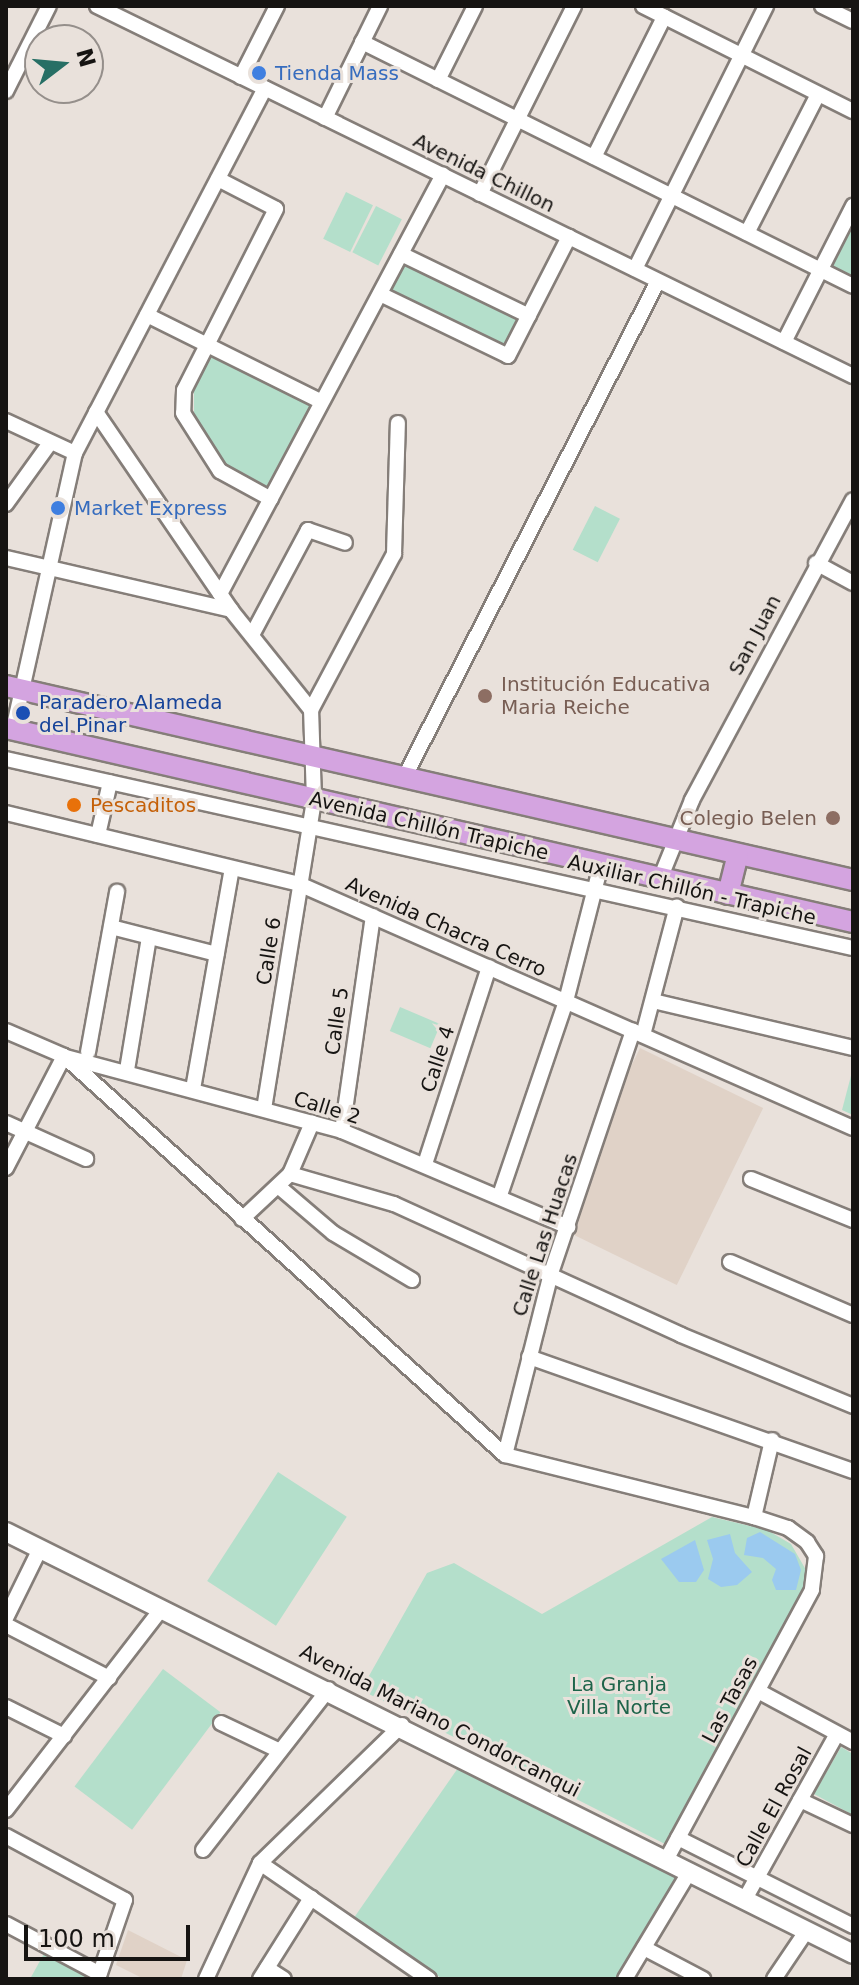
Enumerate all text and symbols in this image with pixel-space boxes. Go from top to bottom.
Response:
north arrow [24,24,104,104]
text: N [71,45,100,70]
place label: Tienda Mass [275,61,399,85]
marker: Tienda Mass [250,64,268,82]
street label: Avenida Chillon [409,128,559,218]
place label: Market Express [74,496,227,520]
marker: Market Express [49,499,67,517]
street label: San Juan [724,591,786,679]
place label: Institución Educativa Maria Reiche [501,672,710,719]
marker: Institución Educativa Maria Reiche [476,687,494,705]
place label: Paradero Alameda del Pinar [39,690,223,737]
marker: Paradero Alameda del Pinar [14,704,32,722]
street label: Avenida Chillón Trapiche [307,787,551,865]
place label: Pescaditos [90,793,196,817]
marker: Pescaditos [65,796,83,814]
place label: Colegio Belen [680,806,817,830]
marker: Colegio Belen [824,809,842,827]
street label: Auxiliar Chillón - Trapiche [566,850,818,930]
street label: Avenida Chacra Cerro [342,872,550,982]
street label: Calle 6 [252,915,286,987]
street label: Calle 5 [320,985,354,1057]
street label: Calle 4 [416,1023,460,1095]
street label: Calle 2 [291,1086,363,1130]
street label: Calle Las Huacas [507,1151,583,1319]
street label: Avenida Mariano Condorcanqui [296,1640,584,1802]
street label: Las Tasas [697,1653,763,1747]
park label: La Granja Villa Norte [567,1673,671,1720]
street label: Calle El Rosal [731,1743,817,1871]
scale bar [28,1909,194,1959]
text: 100 m [38,1925,115,1953]

